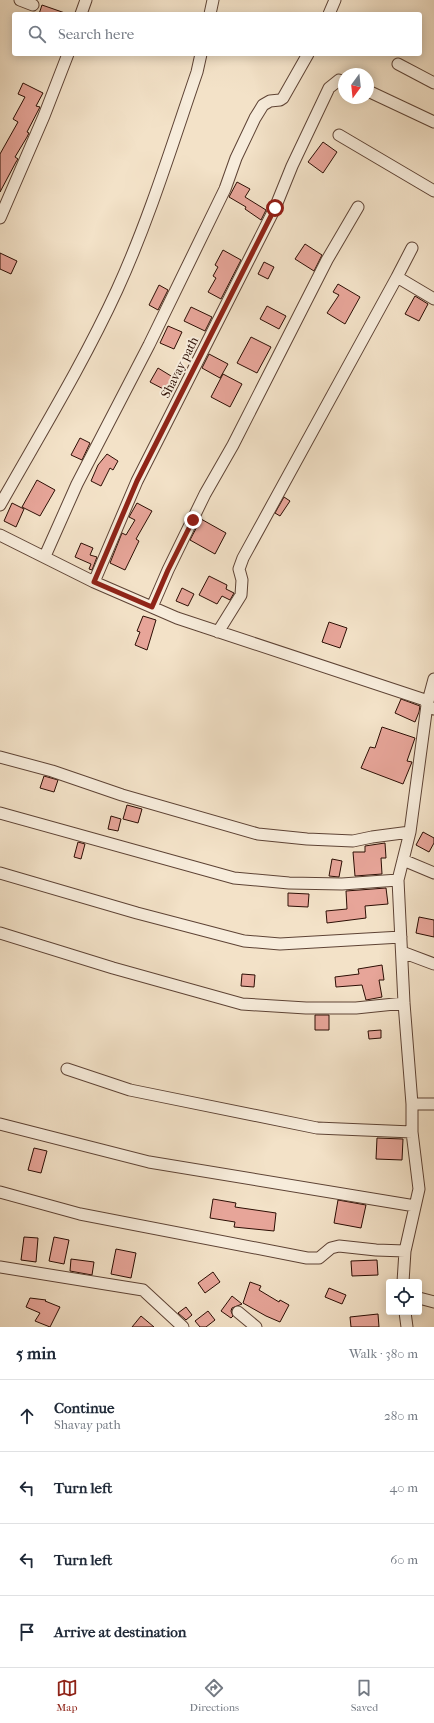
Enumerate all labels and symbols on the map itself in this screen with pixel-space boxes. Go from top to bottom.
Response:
north arrow [338,68,374,104]
route start [266,199,284,217]
street label: Shavay path [158,333,202,400]
route end [184,511,202,529]

